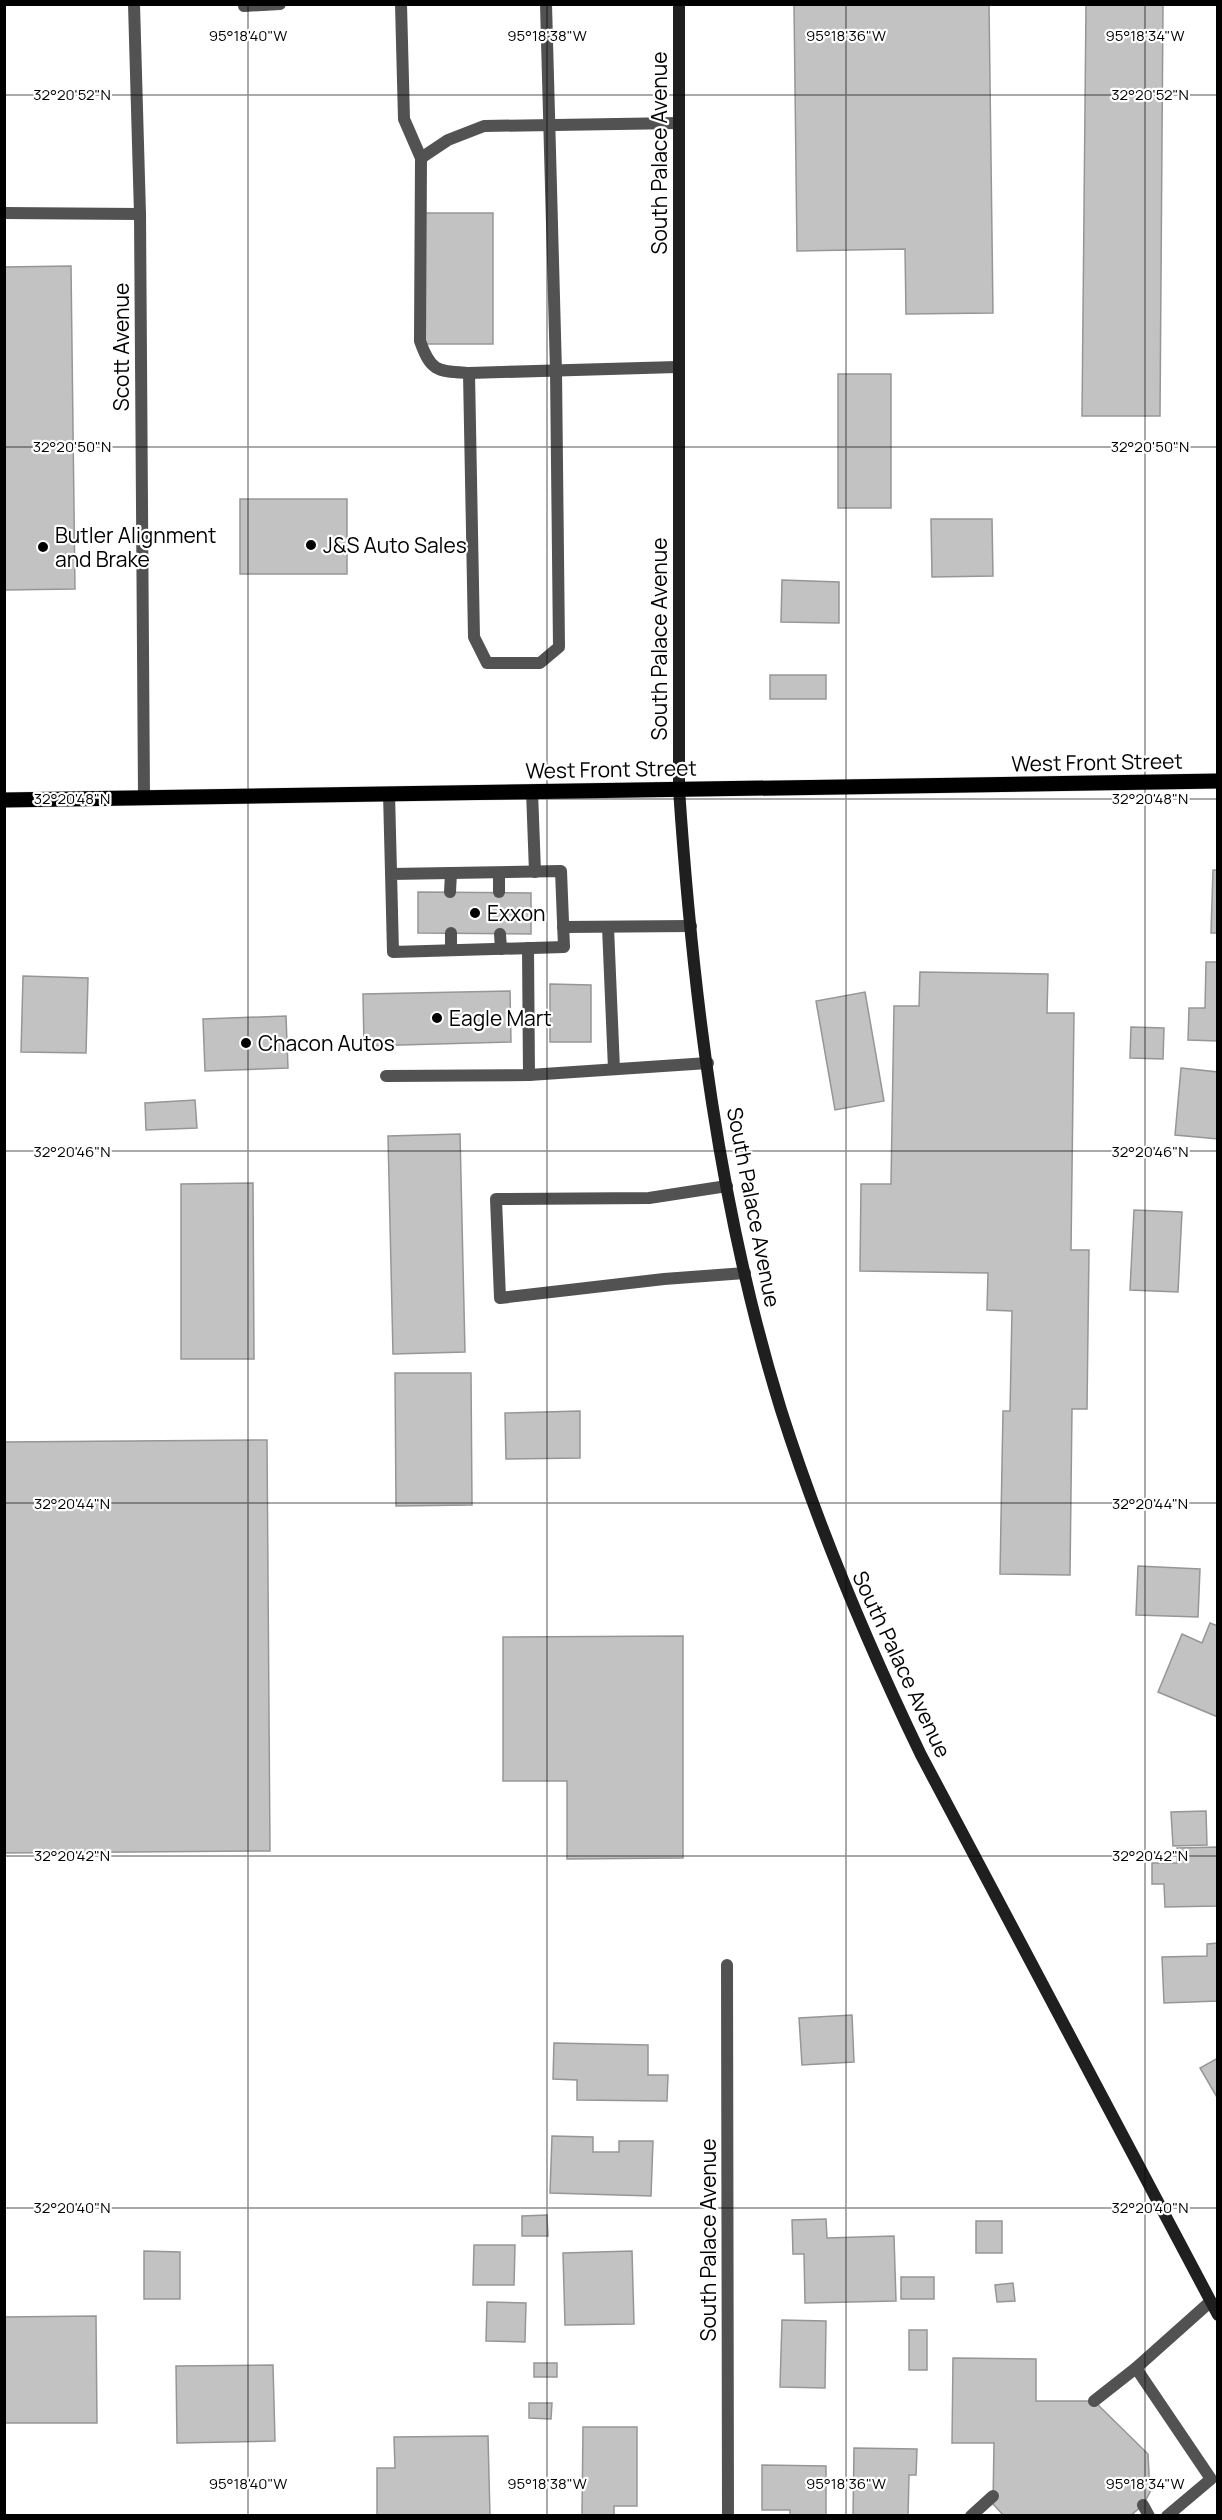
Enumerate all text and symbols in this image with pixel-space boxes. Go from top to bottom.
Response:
text: 95°18'40"W [209,25,287,46]
text: 95°18'38"W [507,25,587,46]
text: 95°18'36"W [806,25,886,46]
text: 95°18'34"W [1105,25,1185,46]
street label: South Palace Avenue [645,51,673,255]
text: 32°20'52"N [33,84,111,105]
text: 32°20'52"N [1111,84,1189,105]
street label: Scott Avenue [107,283,135,411]
text: 32°20'50"N [33,436,111,457]
text: 32°20'50"N [1111,436,1189,457]
place label: Butler Alignment and Brake [55,521,216,573]
place label: J&S Auto Sales [323,531,467,559]
street label: South Palace Avenue [645,537,673,741]
marker: J&S Auto Sales [304,538,318,552]
marker: Butler Alignment and Brake [36,540,50,554]
street label: West Front Street [1011,747,1183,777]
street label: West Front Street [525,754,697,784]
text: 32°20'48"N [34,788,110,809]
text: 32°20'48"N [1112,788,1188,809]
place label: Exxon [487,899,546,927]
marker: Exxon [468,906,482,920]
place label: Eagle Mart [449,1004,552,1032]
marker: Eagle Mart [430,1011,444,1025]
place label: Chacon Autos [258,1029,395,1057]
marker: Chacon Autos [239,1036,253,1050]
street label: South Palace Avenue [721,1105,787,1309]
text: 32°20'46"N [34,1141,111,1162]
text: 32°20'46"N [1112,1141,1189,1162]
text: 32°20'44"N [34,1493,110,1514]
text: 32°20'44"N [1112,1493,1188,1514]
street label: South Palace Avenue [846,1566,958,1762]
text: 32°20'42"N [34,1845,110,1866]
text: 32°20'42"N [1112,1845,1188,1866]
street label: South Palace Avenue [694,2138,722,2342]
text: 32°20'40"N [34,2197,110,2218]
text: 32°20'40"N [1112,2197,1188,2218]
text: 95°18'40"W [209,2473,287,2494]
text: 95°18'38"W [507,2473,587,2494]
text: 95°18'36"W [806,2473,886,2494]
text: 95°18'34"W [1105,2473,1185,2494]

